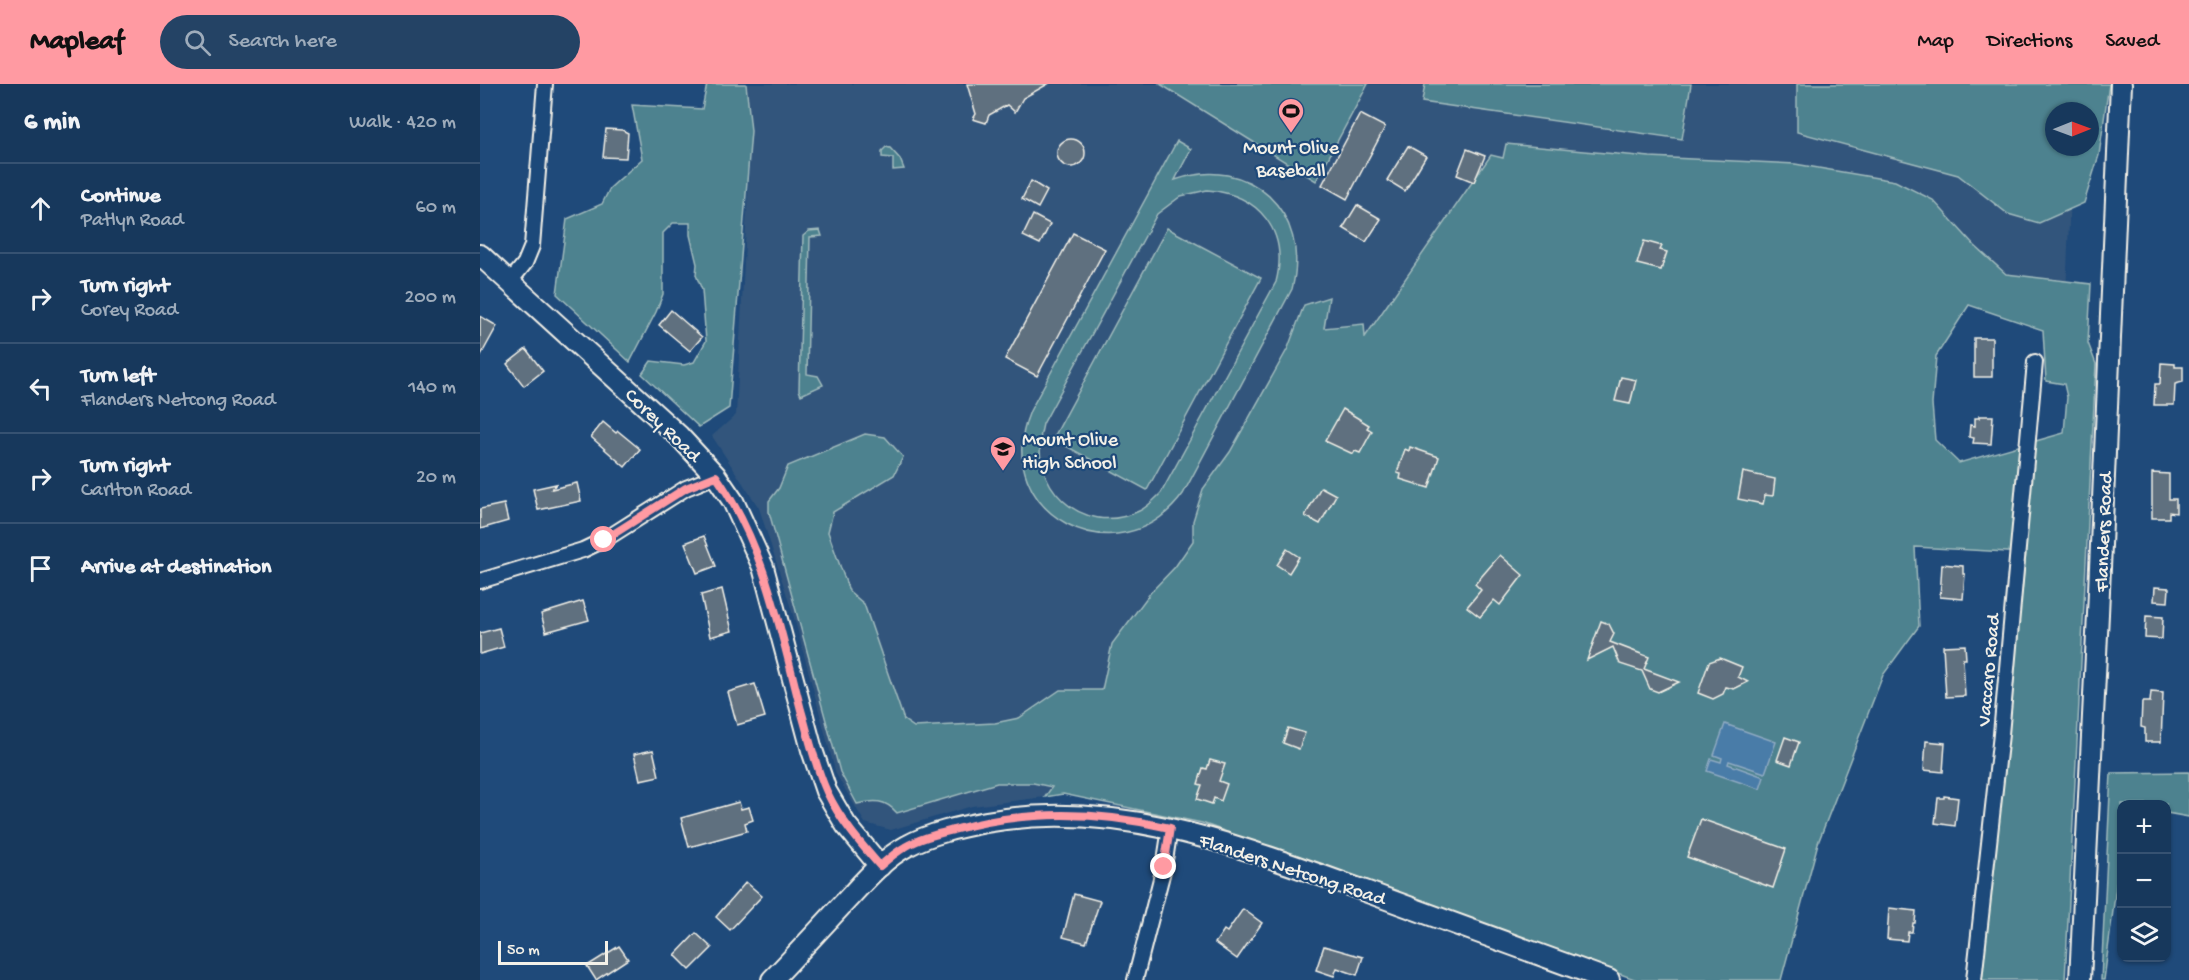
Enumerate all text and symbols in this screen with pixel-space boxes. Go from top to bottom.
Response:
search box [160,15,580,69]
text: Mapleaf [30,26,124,59]
icon: search [181,26,214,59]
text: Search here [229,29,337,55]
text: Map [1917,30,1954,55]
text: Directions [1987,30,2072,55]
text: Saved [2105,30,2159,55]
sports icon: Mount Olive Baseball [1276,96,1306,134]
north arrow [2045,102,2099,156]
text: 6 min [24,108,80,139]
text: Walk · 420 m [349,112,456,135]
place label: Mount Olive Baseball [1243,138,1340,184]
text: Continue [81,184,161,210]
icon: ahead [24,192,57,225]
text: 60 m [416,197,456,220]
text: Patlyn Road [81,210,183,233]
text: Turn right [81,274,169,300]
icon: right [24,282,57,315]
text: 200 m [405,287,456,310]
text: Corey Road [81,300,178,323]
text: Turn left [81,364,155,390]
icon: left [24,372,57,405]
text: 140 m [408,377,456,400]
street label: Corey Road [619,385,706,470]
text: Flanders Netcong Road [81,390,276,413]
place label: Mount Olive High School [1022,430,1119,476]
school or university icon: Mount Olive High School [988,434,1018,472]
text: Turn right [81,454,169,480]
icon: right [24,462,57,495]
text: 20 m [416,467,456,490]
street label: Flanders Road [2092,469,2119,594]
text: Carlton Road [81,480,191,503]
route start [590,526,616,552]
icon: arrive [24,552,57,585]
text: Arrive at destination [81,555,271,581]
street label: Vaccaro Road [1974,611,2007,728]
map controls [2117,800,2171,962]
button: + [2117,800,2171,854]
street label: Flanders Netcong Road [1195,830,1390,913]
route end [1150,853,1176,879]
button: − [2117,854,2171,908]
button: layers [2117,908,2171,962]
scale bar [498,938,608,966]
text: 50 m [507,942,540,961]

